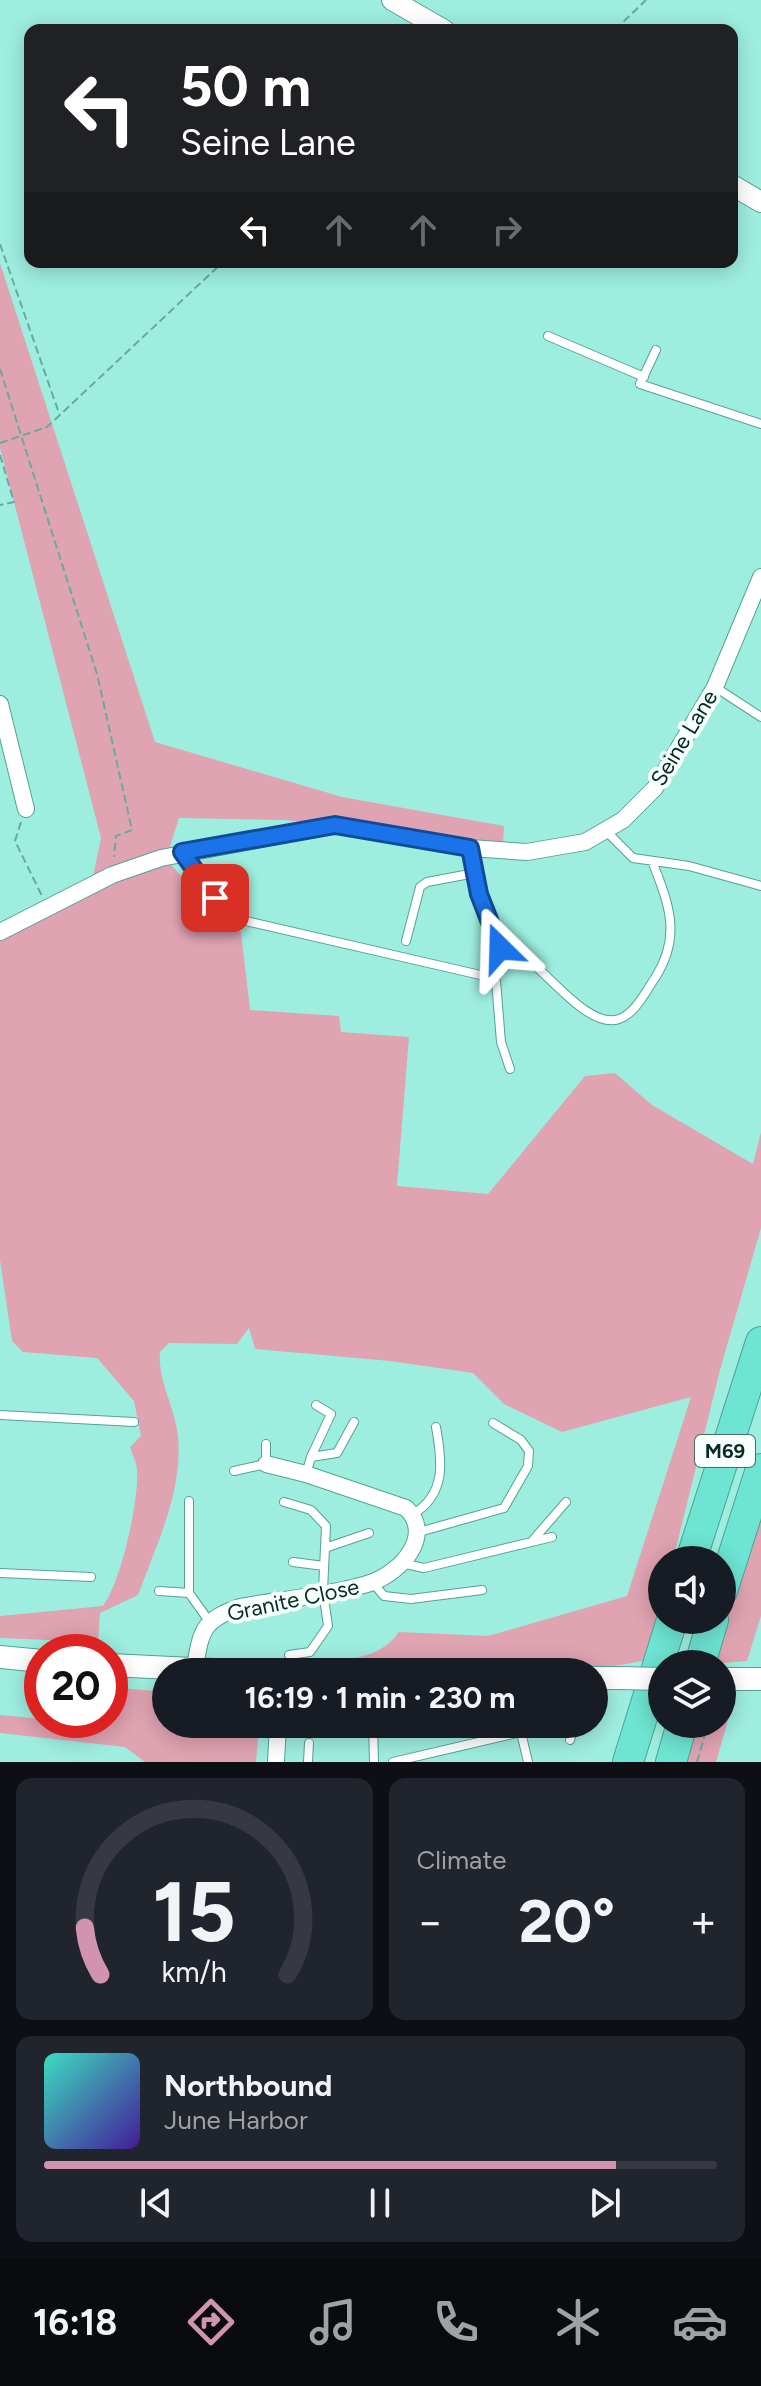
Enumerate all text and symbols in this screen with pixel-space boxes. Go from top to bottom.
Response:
text: 50 m [180,53,311,120]
icon: left [48,56,152,160]
text: Seine Lane [180,121,356,164]
icon: left [233,208,277,252]
icon: ahead [317,208,361,252]
icon: ahead [401,208,445,252]
icon: right [485,208,529,252]
street label: Seine Lane [645,685,723,791]
pin [181,864,249,932]
icon: arrive [193,876,237,920]
position arrow [458,906,542,990]
road number: M69 [695,1435,755,1467]
map controls [648,1546,736,1738]
button: sound [648,1546,736,1634]
street label: Granite Close [225,1573,361,1627]
speed limit sign: 20 [24,1634,128,1738]
button: layers [648,1650,736,1738]
text: 16:19 · 1 min · 230 m [245,1679,515,1716]
text: Climate [417,1844,506,1876]
text: 15 [153,1862,236,1962]
text: 20° [519,1885,615,1957]
text: − [417,1895,444,1948]
text: + [690,1895,717,1948]
text: km/h [162,1955,227,1989]
text: Northbound [164,2067,332,2104]
text: June Harbor [164,2104,308,2136]
icon: previous [134,2181,178,2225]
icon: pause [358,2181,402,2225]
icon: next [583,2181,627,2225]
icon: directions [183,2294,239,2350]
icon: music [305,2294,361,2350]
icon: phone [428,2294,484,2350]
icon: climate [550,2294,606,2350]
icon: car [672,2294,728,2350]
text: 16:18 [33,2301,117,2344]

